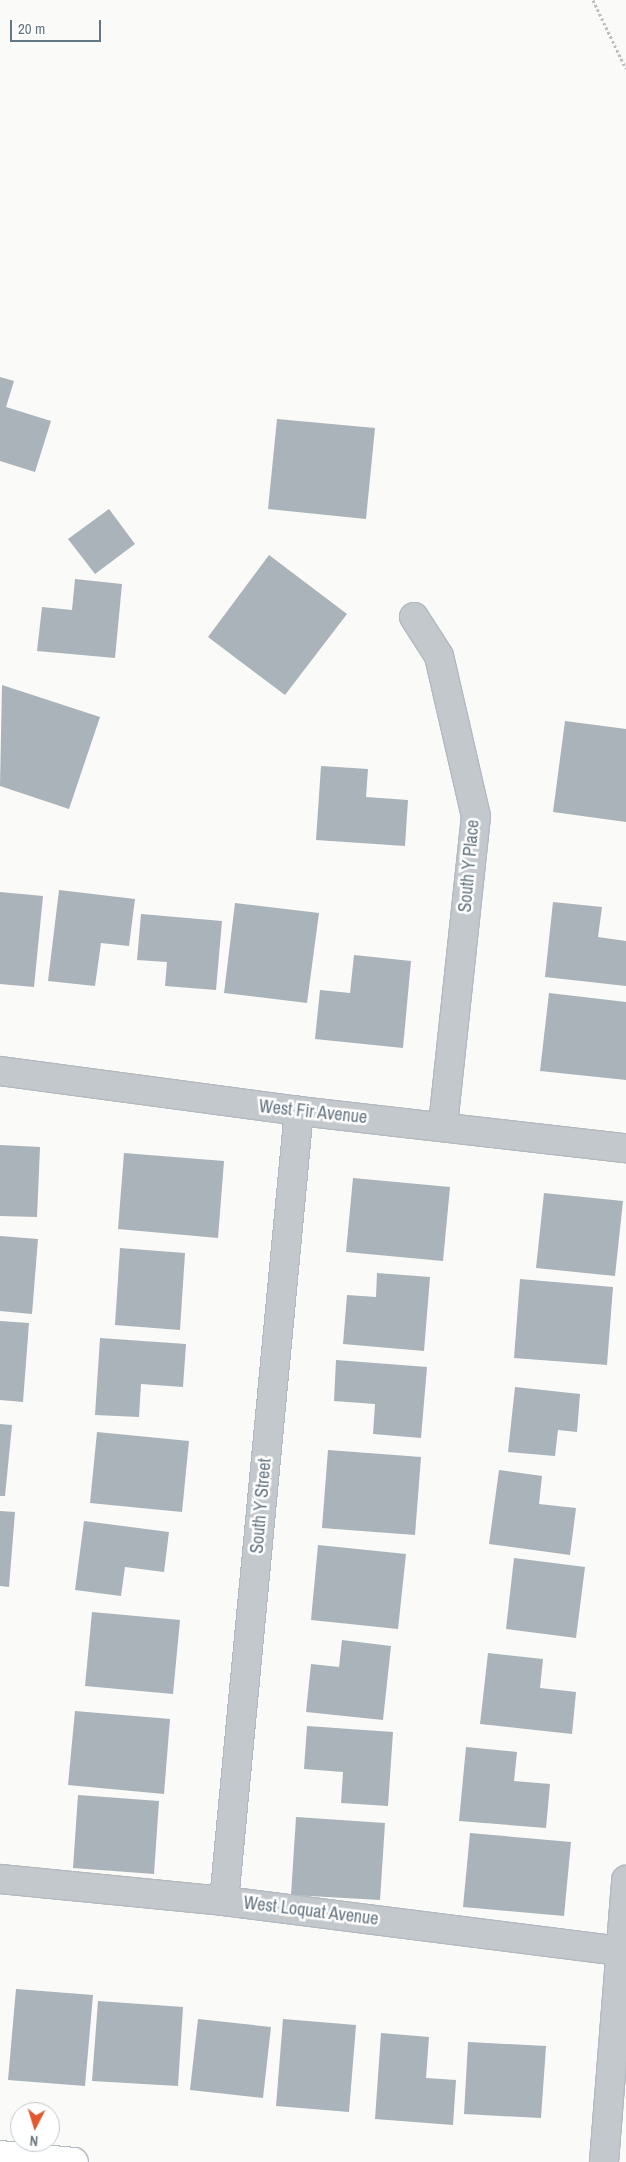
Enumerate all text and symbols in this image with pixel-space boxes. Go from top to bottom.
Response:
scale bar [12,10,104,42]
text: 20 m [18,18,45,39]
street label: South Y Place [454,818,484,914]
street label: West Fir Avenue [257,1096,369,1128]
street label: South Y Street [246,1457,276,1555]
street label: West Loquat Avenue [242,1892,380,1930]
north arrow [10,2102,60,2152]
text: N [29,2132,39,2150]

